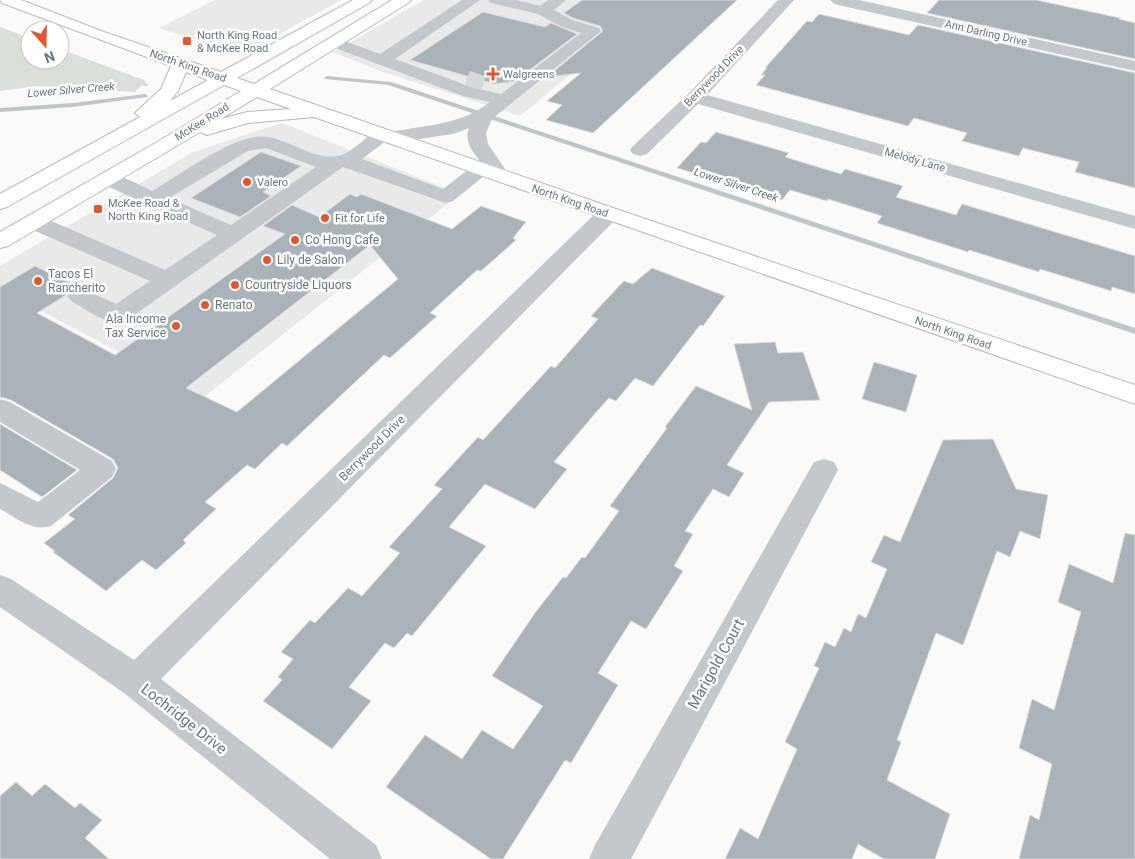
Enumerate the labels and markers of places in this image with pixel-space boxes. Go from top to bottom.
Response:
place label: North King Road & McKee Road [197,29,277,55]
marker: North King Road & McKee Road [181,35,193,47]
marker: Walgreens [487,68,499,80]
place label: Walgreens [503,68,555,81]
marker: Valero [241,176,253,188]
place label: Valero [257,176,288,189]
place label: McKee Road & North King Road [108,197,188,223]
marker: McKee Road & North King Road [92,203,104,215]
marker: Fit for Life [319,212,331,224]
place label: Fit for Life [335,212,385,225]
place label: Co Hong Cafe [305,233,379,247]
marker: Co Hong Cafe [289,234,301,246]
place label: Lily de Salon [277,253,344,267]
marker: Lily de Salon [261,254,273,266]
place label: Tacos El Rancherito [48,267,106,295]
marker: Tacos El Rancherito [32,275,44,287]
place label: Countryside Liquors [245,278,352,292]
marker: Countryside Liquors [229,279,241,291]
place label: Renato [215,298,253,312]
marker: Renato [199,299,211,311]
place label: Ala Income Tax Service [105,312,166,340]
marker: Ala Income Tax Service [170,320,182,332]

